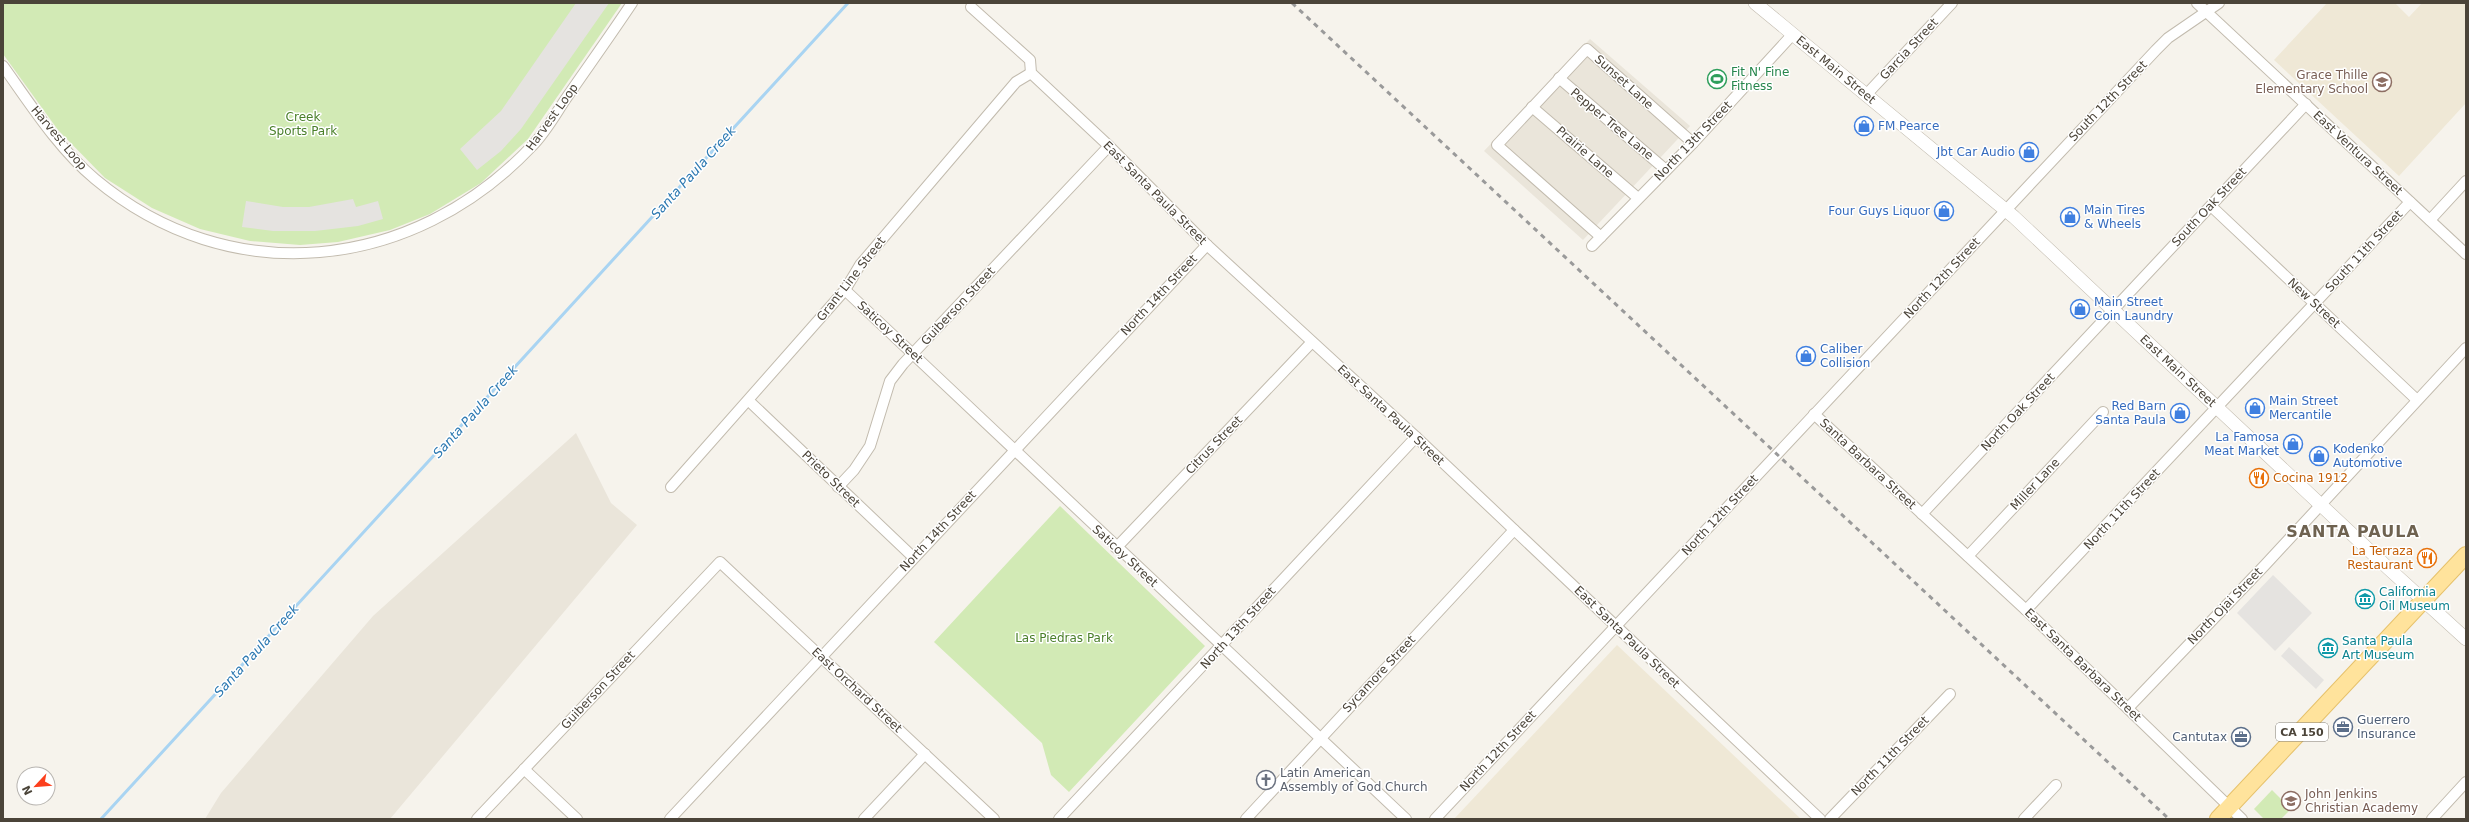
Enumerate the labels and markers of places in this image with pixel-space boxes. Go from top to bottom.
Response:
place label: Fit N' Fine Fitness [1731,65,1789,93]
sports icon: Fit N' Fine Fitness [1706,68,1728,90]
place label: Grace Thille Elementary School [2255,68,2368,96]
school or university icon: Grace Thille Elementary School [2371,71,2393,93]
shop icon: FM Pearce [1853,115,1875,137]
place label: FM Pearce [1878,119,1939,133]
shop icon: Jbt Car Audio [2018,141,2040,163]
place label: Jbt Car Audio [1936,145,2015,159]
shop icon: Four Guys Liquor [1933,200,1955,222]
place label: Main Tires & Wheels [2084,203,2145,231]
place label: Four Guys Liquor [1828,204,1930,218]
shop icon: Main Tires & Wheels [2059,206,2081,228]
place label: Main Street Coin Laundry [2094,295,2173,323]
shop icon: Main Street Coin Laundry [2069,298,2091,320]
place label: Caliber Collision [1820,342,1870,370]
shop icon: Caliber Collision [1795,345,1817,367]
place label: Main Street Mercantile [2269,394,2338,422]
shop icon: Main Street Mercantile [2244,397,2266,419]
place label: Red Barn Santa Paula [2095,399,2166,427]
shop icon: Red Barn Santa Paula [2169,402,2191,424]
place label: La Famosa Meat Market [2204,430,2279,458]
shop icon: La Famosa Meat Market [2282,433,2304,455]
place label: Kodenko Automotive [2333,442,2402,470]
shop icon: Kodenko Automotive [2308,445,2330,467]
restaurant icon: Cocina 1912 [2248,467,2270,489]
place label: Cocina 1912 [2273,471,2348,485]
place label: La Terraza Restaurant [2347,544,2413,572]
restaurant icon: La Terraza Restaurant [2416,547,2438,569]
place label: California Oil Museum [2379,585,2450,613]
museum icon: California Oil Museum [2354,588,2376,610]
place label: Santa Paula Art Museum [2342,634,2415,662]
museum icon: Santa Paula Art Museum [2317,637,2339,659]
place label: Guerrero Insurance [2357,713,2416,741]
office icon: Guerrero Insurance [2332,716,2354,738]
office icon: Cantutax [2230,726,2252,748]
place label: Cantutax [2172,730,2227,744]
place label: Latin American Assembly of God Church [1280,766,1428,794]
church icon: Latin American Assembly of God Church [1255,769,1277,791]
place label: John Jenkins Christian Academy [2304,787,2418,815]
school or university icon: John Jenkins Christian Academy [2280,790,2302,812]

